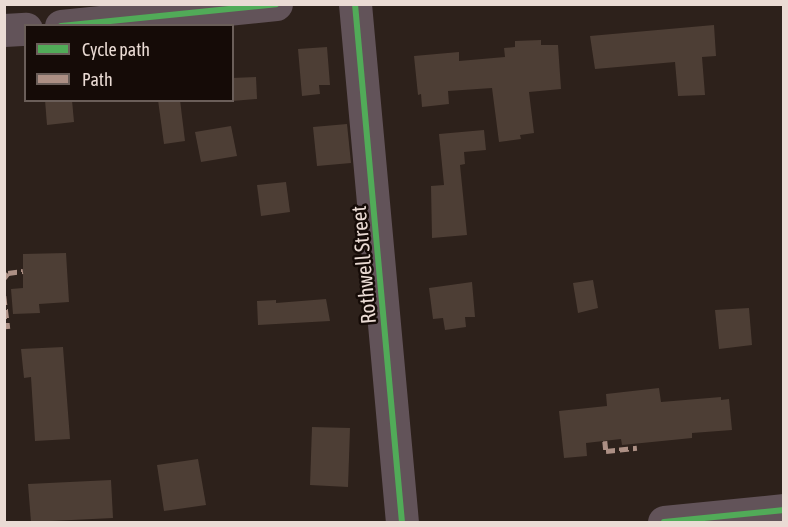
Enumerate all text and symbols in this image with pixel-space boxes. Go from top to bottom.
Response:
legend [24,24,234,102]
text: Cycle path [82,39,150,60]
text: Path [82,69,113,90]
street label: Rothwell Street [345,205,381,325]

